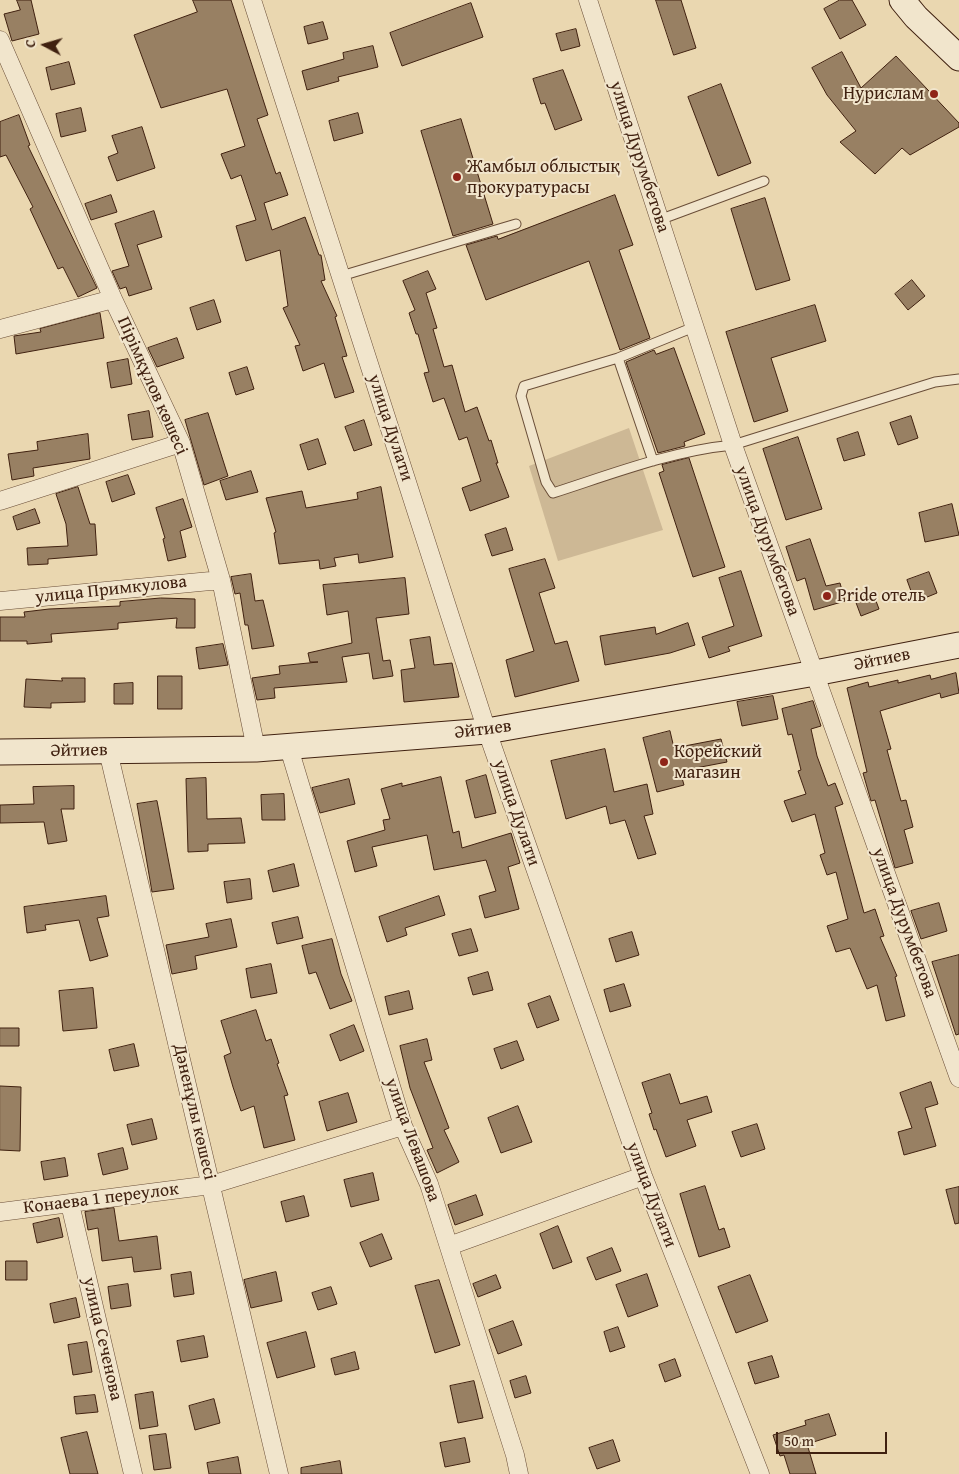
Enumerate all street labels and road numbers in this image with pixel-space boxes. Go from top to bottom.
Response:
street label: улица Дурумбетова [604,79,674,235]
street label: Пірімқұлов көшесі [112,314,192,458]
street label: улица Дулати [363,372,417,484]
street label: улица Дурумбетова [730,463,804,619]
street label: улица Примкулова [34,571,188,609]
street label: Әйтиев [852,644,912,676]
street label: Әйтиев [453,716,513,744]
street label: Әйтиев [50,740,108,762]
street label: улица Дулати [488,757,544,869]
street label: улица Дурумбетова [867,845,941,1001]
street label: Дәненұлы көшесі [168,1042,220,1182]
street label: улица Левашова [380,1075,444,1205]
street label: улица Дулати [621,1139,681,1251]
street label: Конаева 1 переулок [22,1179,180,1219]
street label: улица Сеченова [77,1275,127,1403]

